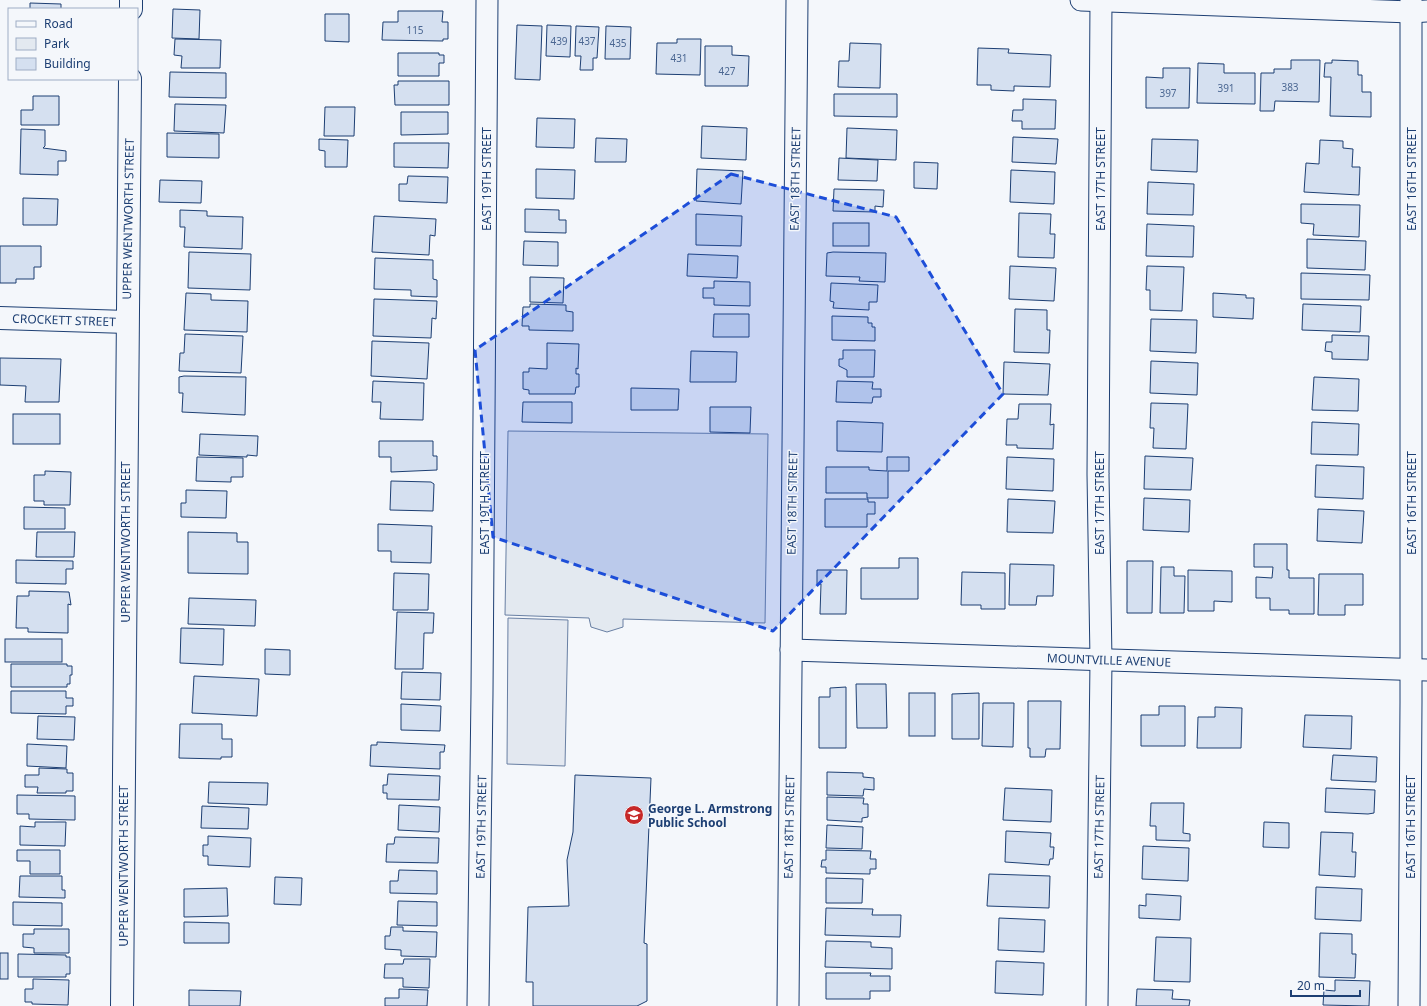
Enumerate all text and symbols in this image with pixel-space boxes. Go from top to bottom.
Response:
legend [8,8,138,80]
text: Road [44,15,73,32]
house number: 115 [406,23,424,37]
house number: 439 [550,34,568,48]
house number: 437 [578,34,596,48]
text: Park [44,35,70,52]
house number: 435 [609,36,627,50]
house number: 431 [670,51,688,65]
text: Building [44,55,91,72]
house number: 427 [718,64,736,78]
house number: 383 [1281,80,1299,94]
house number: 391 [1217,81,1235,95]
house number: 397 [1159,86,1177,100]
street label: EAST 19TH STREET [478,127,495,231]
street label: EAST 18TH STREET [786,127,804,231]
street label: EAST 17TH STREET [1092,127,1109,231]
street label: EAST 16TH STREET [1403,127,1420,231]
street label: UPPER WENTWORTH STREET [118,138,138,300]
street label: CROCKETT STREET [12,310,116,330]
street label: EAST 19TH STREET [476,451,493,555]
street label: EAST 18TH STREET [783,451,801,555]
street label: EAST 17TH STREET [1091,451,1108,555]
street label: EAST 16TH STREET [1403,451,1420,555]
street label: UPPER WENTWORTH STREET [117,461,134,623]
street label: MOUNTVILLE AVENUE [1047,649,1171,671]
street label: EAST 19TH STREET [472,775,490,879]
street label: EAST 18TH STREET [780,775,798,879]
street label: EAST 17TH STREET [1090,775,1108,879]
street label: EAST 16TH STREET [1402,775,1419,879]
street label: UPPER WENTWORTH STREET [115,785,132,947]
place label: George L. Armstrong Public School [648,800,772,831]
school or university icon: George L. Armstrong Public School [623,804,645,826]
scale bar [1291,972,1360,998]
text: 20 m [1297,977,1325,994]

